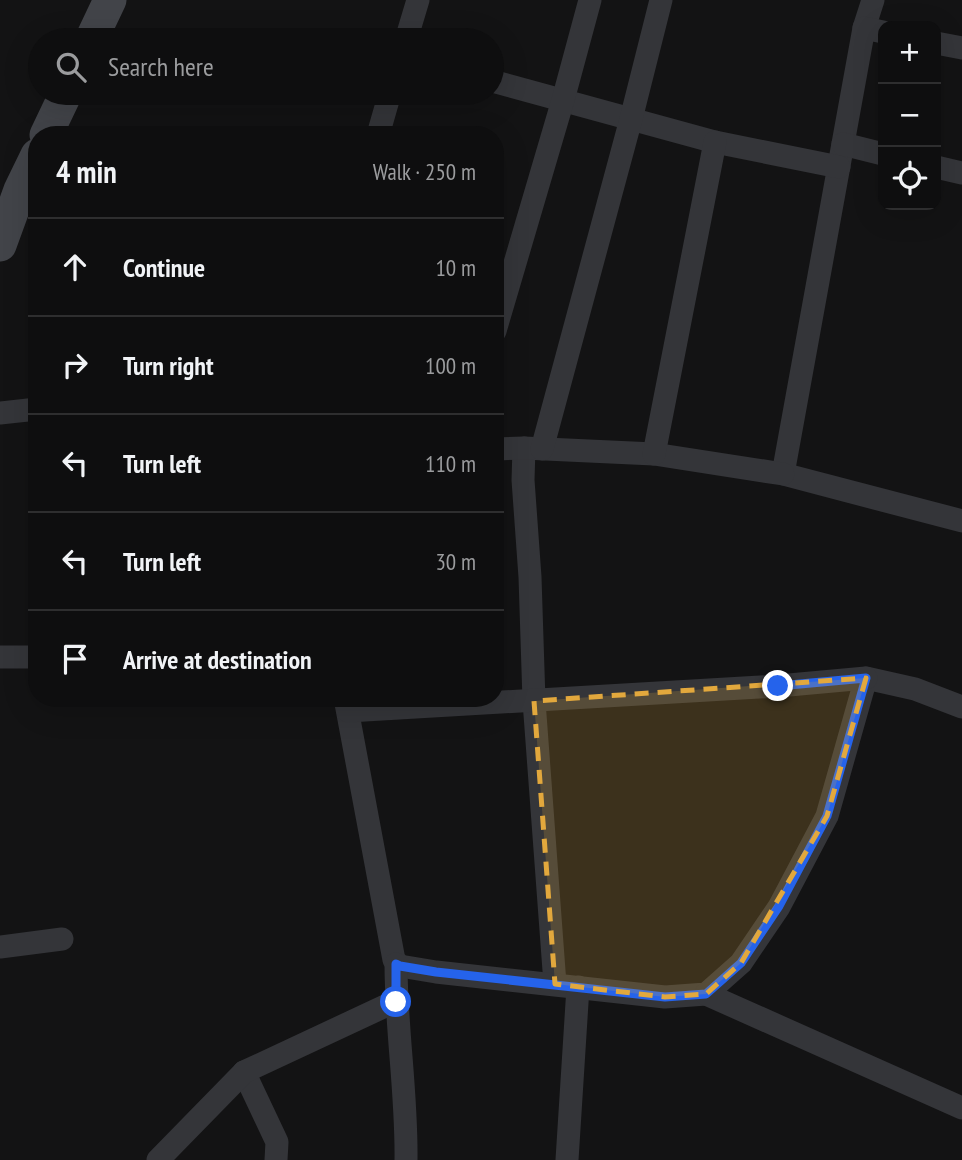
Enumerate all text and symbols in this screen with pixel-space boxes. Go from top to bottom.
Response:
map controls [878,21,941,210]
button: + [878,21,941,84]
search box [28,28,504,105]
icon: search [52,48,90,86]
text: Search here [108,50,214,83]
button: − [878,84,941,147]
button: locate [878,147,941,210]
text: 4 min [56,152,117,191]
text: Walk · 250 m [373,157,476,186]
icon: ahead [56,248,94,286]
text: Continue [123,251,205,284]
text: 10 m [435,253,476,282]
icon: right [56,346,94,384]
text: Turn right [123,349,214,382]
text: 100 m [425,351,476,380]
icon: left [56,444,94,482]
text: Turn left [123,447,201,480]
text: 110 m [425,449,476,478]
icon: left [56,542,94,580]
text: Turn left [123,545,201,578]
text: 30 m [435,547,476,576]
icon: arrive [56,640,94,678]
text: Arrive at destination [123,643,312,676]
route end [762,670,793,701]
route start [380,986,411,1017]

